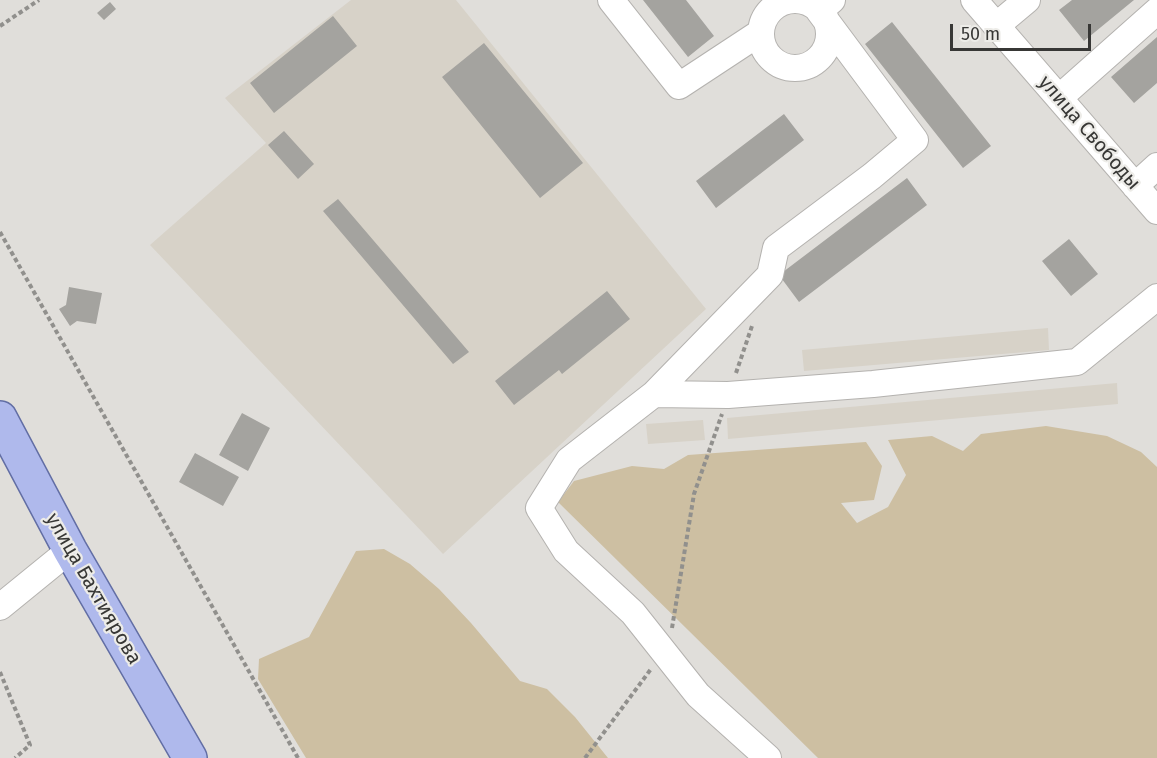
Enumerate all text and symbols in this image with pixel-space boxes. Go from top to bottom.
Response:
scale bar [953,12,1094,50]
text: 50 m [961,23,1000,45]
street label: улица Свободы [1033,71,1145,195]
street label: улица Бахтиярова [40,509,146,669]

